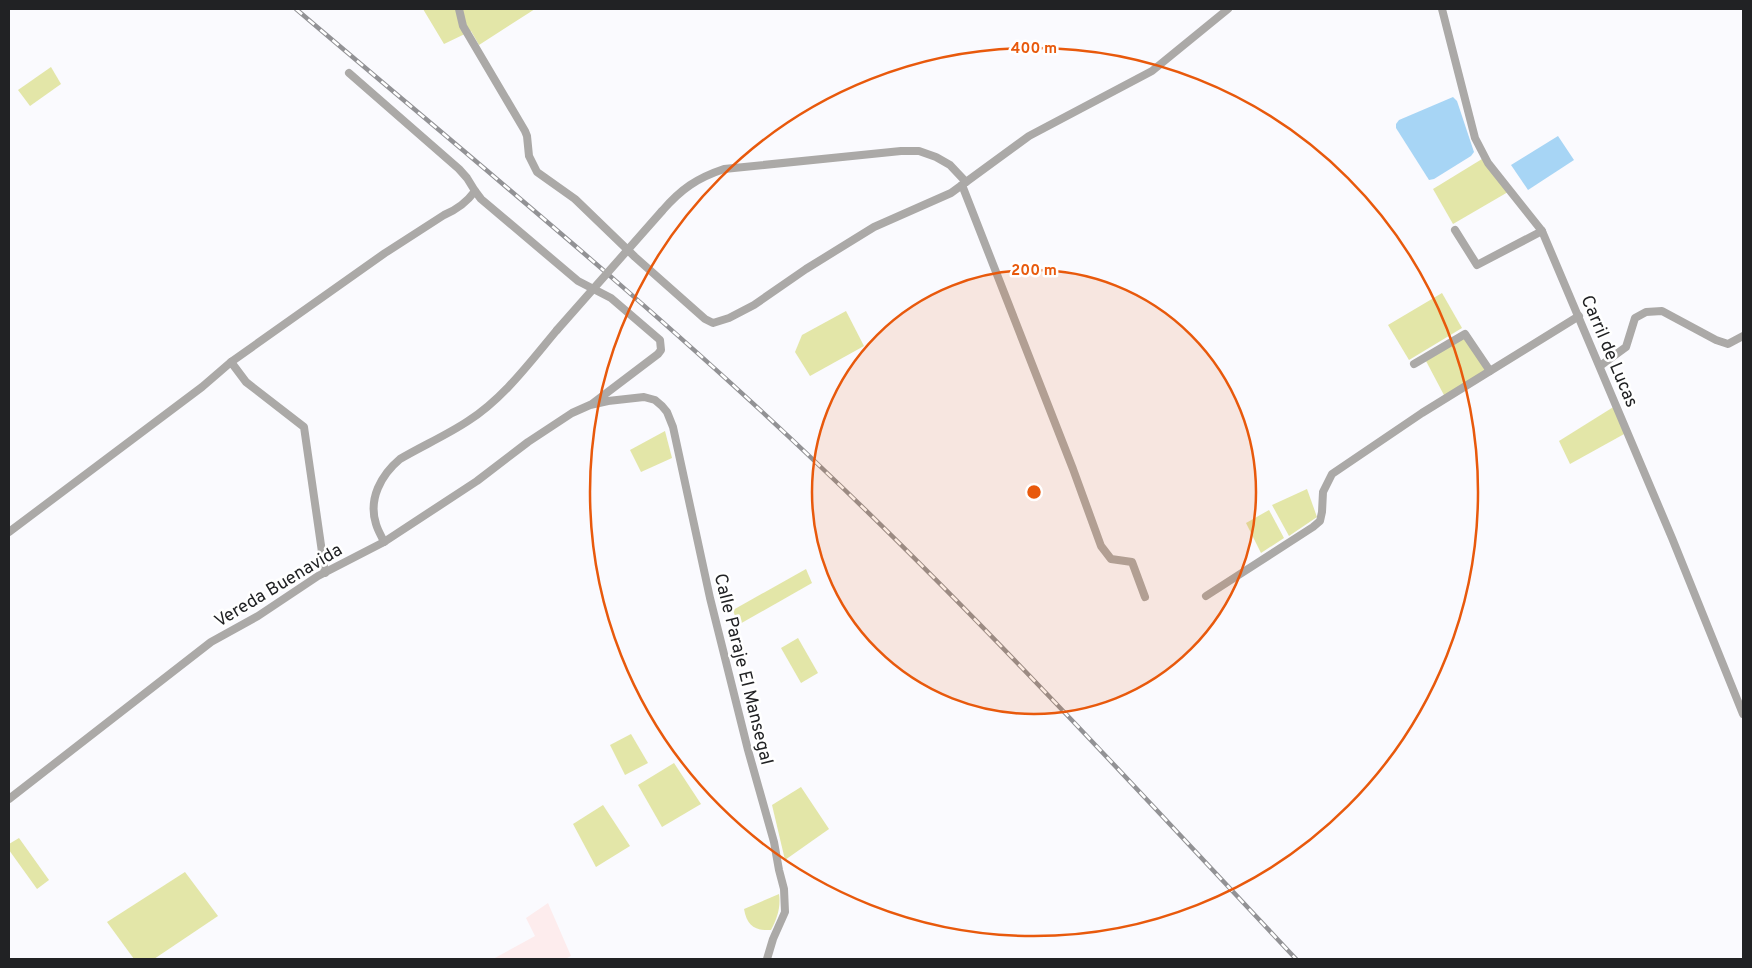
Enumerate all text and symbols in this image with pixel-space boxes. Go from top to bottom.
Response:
text: 400 m [1011,40,1057,59]
text: 200 m [1011,262,1057,281]
street label: Carril de Lucas [1575,292,1643,411]
centre of rings [1025,483,1043,501]
street label: Vereda Buenavida [211,539,347,633]
street label: Calle Paraje El Mansegal [708,571,777,767]

